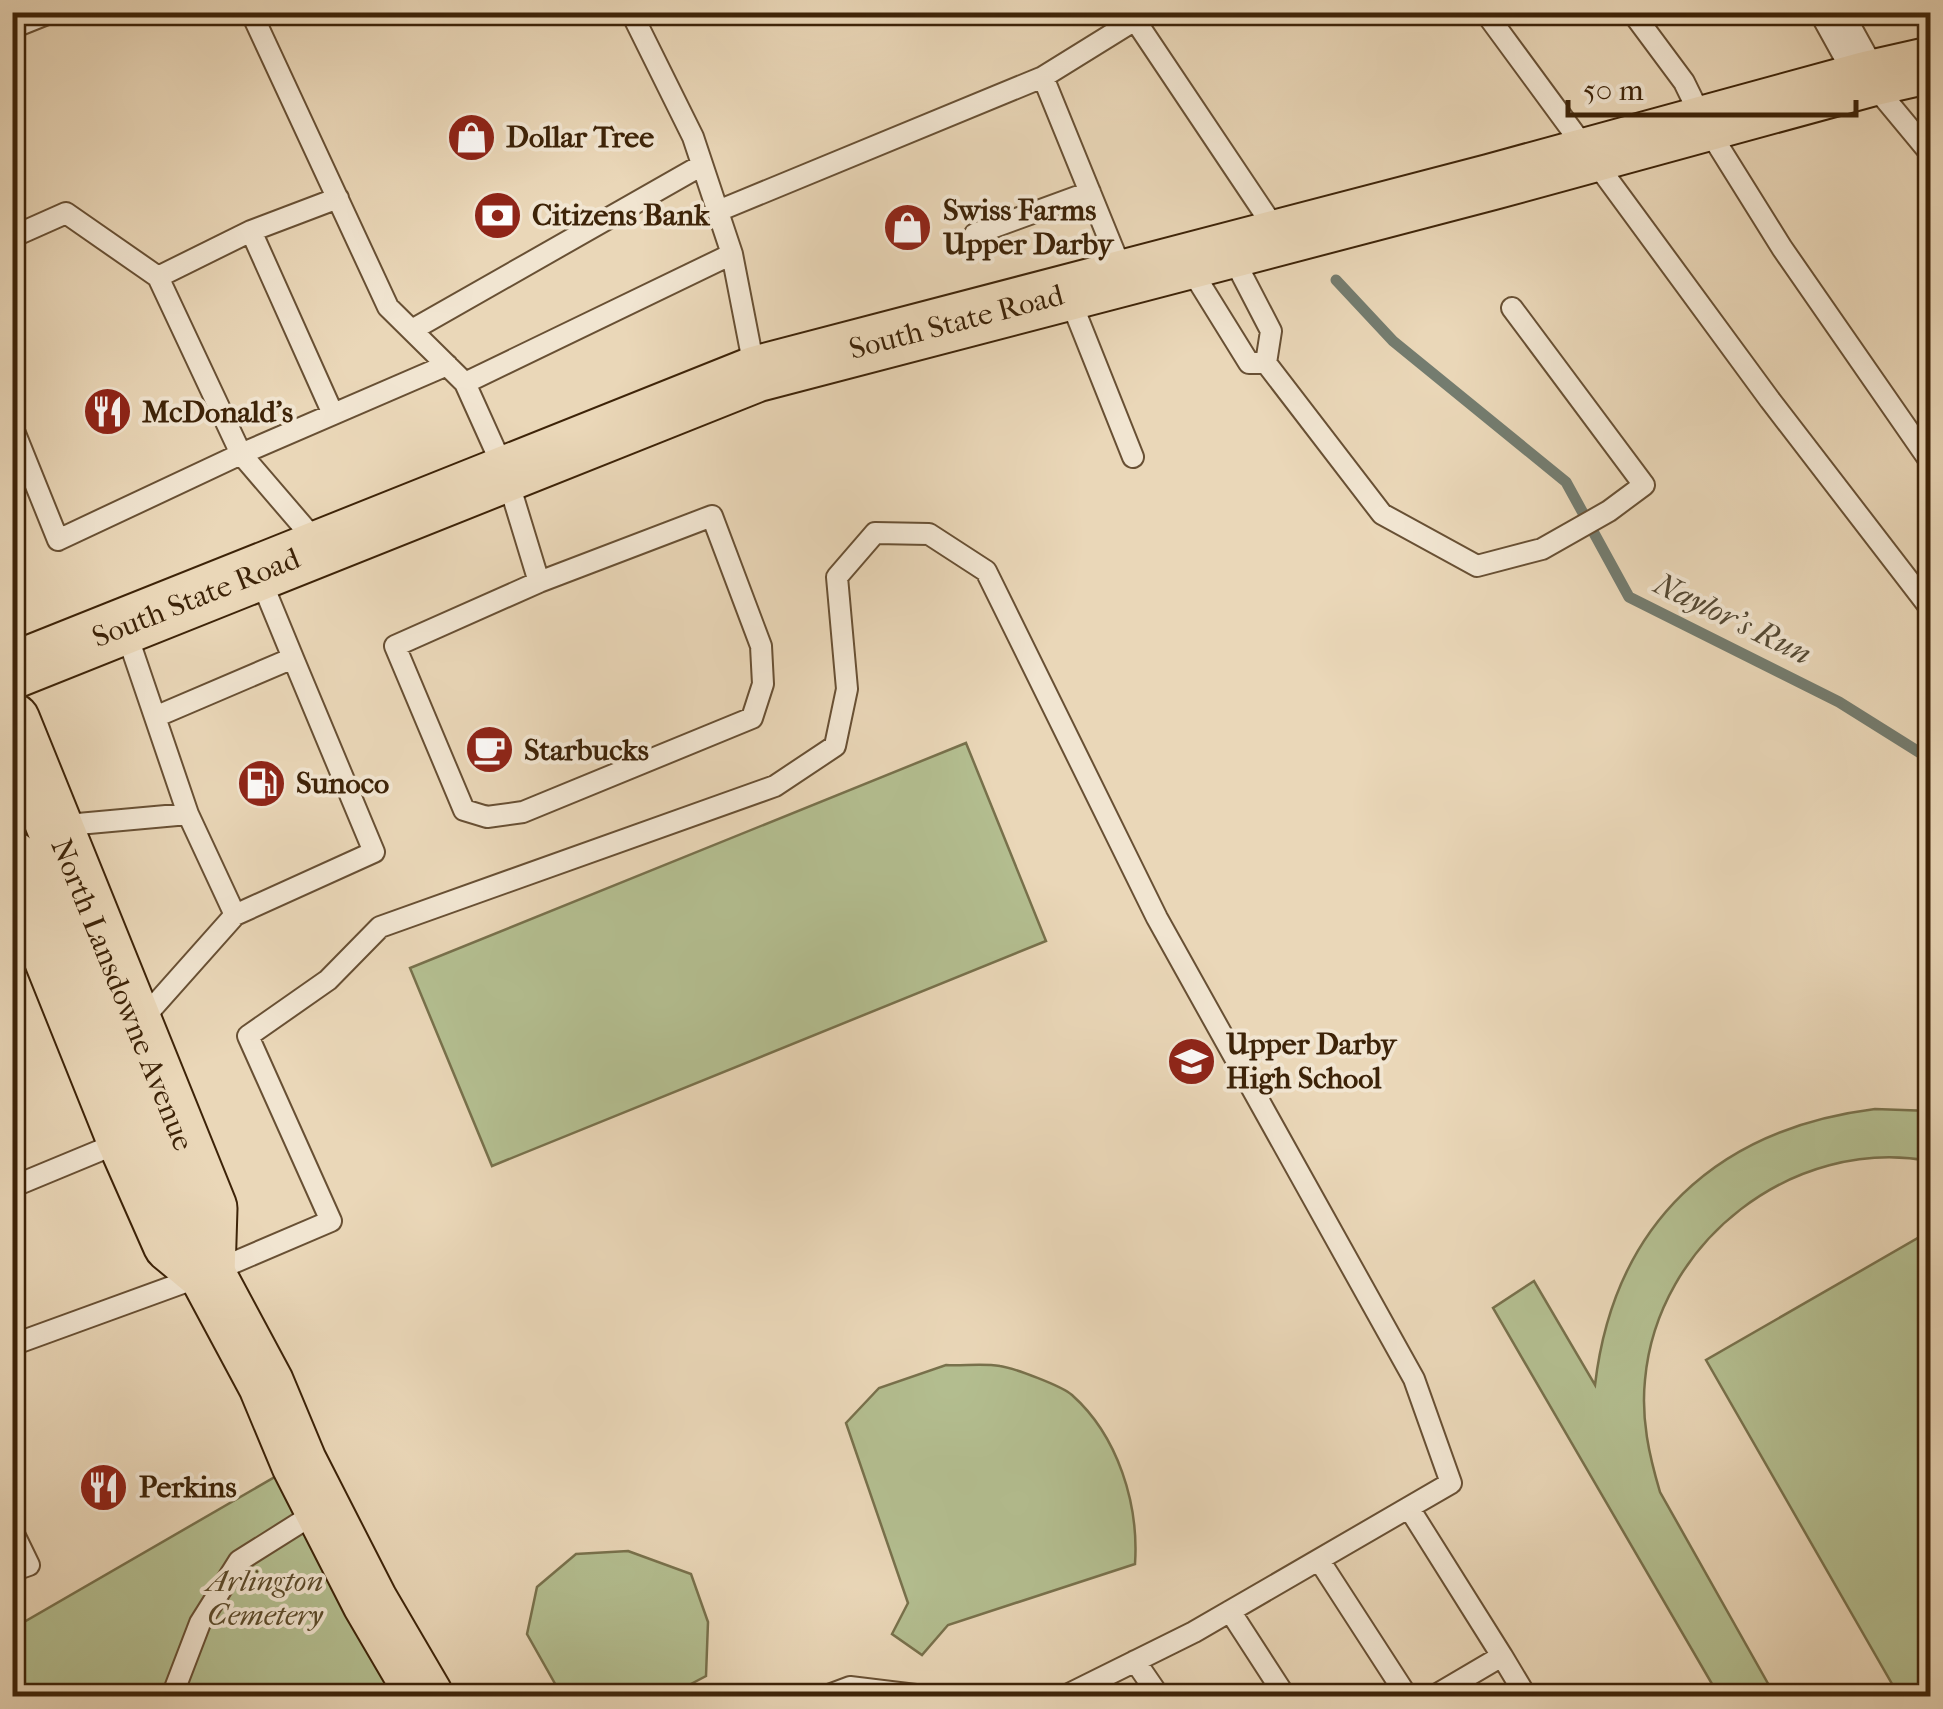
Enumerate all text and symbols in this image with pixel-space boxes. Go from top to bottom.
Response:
scale bar [1568,55,1856,117]
text: 50 m [1583,73,1644,108]
shop icon: Dollar Tree [445,111,497,163]
place label: Dollar Tree [506,120,654,155]
bank icon: Citizens Bank [471,189,523,241]
place label: Swiss Farms Upper Darby [943,193,1115,262]
place label: Citizens Bank [532,198,711,233]
shop icon: Swiss Farms Upper Darby [882,201,934,253]
street label: South State Road [845,277,1068,367]
restaurant icon: McDonald's [81,386,133,438]
place label: McDonald's [142,395,293,430]
street label: South State Road [87,541,305,655]
water label: Naylor's Run [1647,564,1817,672]
cafe icon: Starbucks [463,724,515,776]
place label: Starbucks [524,733,649,768]
fuel station icon: Sunoco [235,757,287,809]
place label: Sunoco [296,766,389,801]
street label: North Lansdowne Avenue [43,834,201,1156]
place label: Upper Darby High School [1226,1027,1398,1096]
school or university icon: Upper Darby High School [1165,1035,1217,1087]
restaurant icon: Perkins [78,1461,130,1513]
place label: Perkins [139,1470,237,1505]
park label: Arlington Cemetery [203,1564,323,1633]

